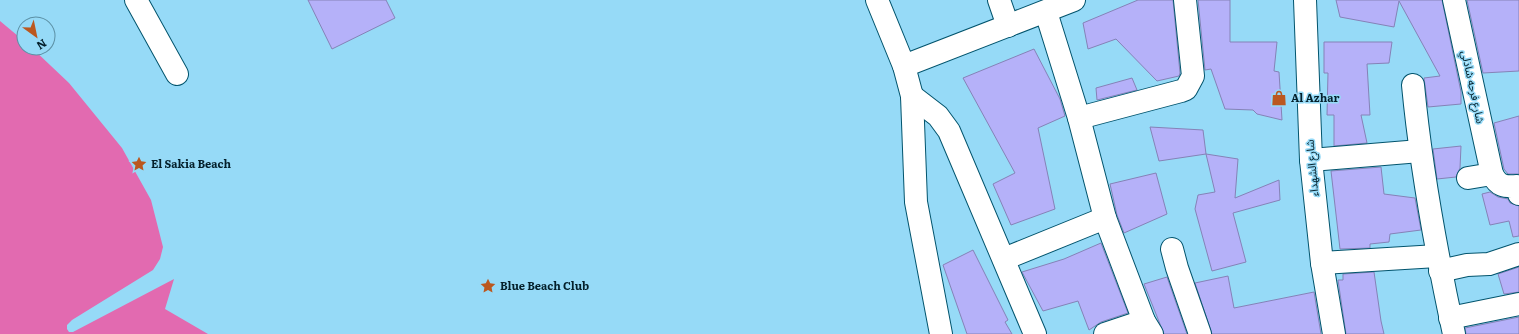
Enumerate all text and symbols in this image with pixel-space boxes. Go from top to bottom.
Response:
north arrow [16,16,56,56]
text: N [34,36,50,54]
street label: شارع فرحه شاذلي [1456,49,1490,126]
shop icon: Al Azhar [1270,89,1288,107]
place label: Al Azhar [1291,89,1339,105]
street label: شارع الشهداء [1301,139,1322,197]
place icon: El Sakia Beach [130,155,148,173]
place label: El Sakia Beach [151,155,232,171]
place icon: Blue Beach Club [479,277,497,295]
place label: Blue Beach Club [500,277,589,293]

